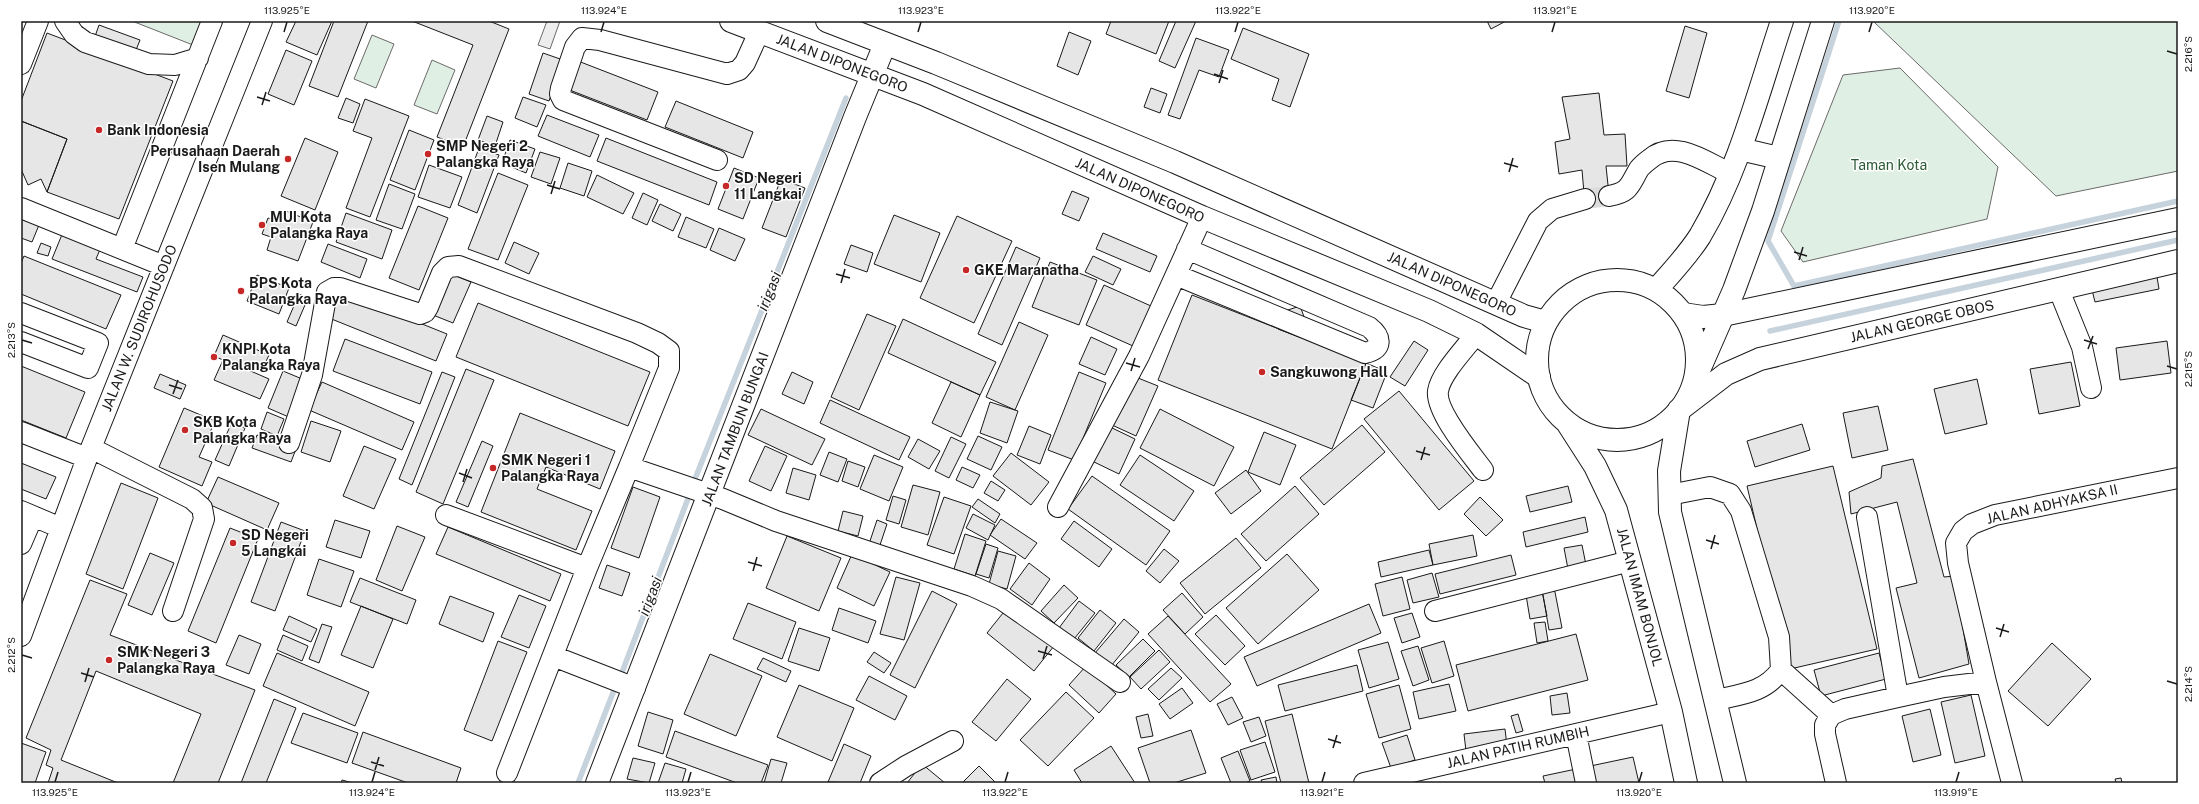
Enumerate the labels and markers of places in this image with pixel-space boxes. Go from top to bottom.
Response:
place label: Bank Indonesia [107,122,209,138]
marker: Bank Indonesia [94,125,104,135]
place label: SMP Negeri 2 Palangka Raya [436,138,534,170]
place label: Perusahaan Daerah Isen Mulang [150,143,280,175]
marker: SMP Negeri 2 Palangka Raya [423,149,433,159]
marker: Perusahaan Daerah Isen Mulang [283,154,293,164]
place label: SD Negeri 11 Langkai [734,170,802,202]
marker: SD Negeri 11 Langkai [721,181,731,191]
place label: MUI Kota Palangka Raya [270,209,368,241]
marker: MUI Kota Palangka Raya [257,220,267,230]
place label: GKE Maranatha [974,262,1079,278]
marker: GKE Maranatha [961,265,971,275]
place label: BPS Kota Palangka Raya [249,275,347,307]
marker: BPS Kota Palangka Raya [236,286,246,296]
place label: KNPI Kota Palangka Raya [222,341,320,373]
marker: KNPI Kota Palangka Raya [209,352,219,362]
place label: Sangkuwong Hall [1270,364,1388,380]
marker: Sangkuwong Hall [1257,367,1267,377]
place label: SKB Kota Palangka Raya [193,414,291,446]
marker: SKB Kota Palangka Raya [180,425,190,435]
place label: SMK Negeri 1 Palangka Raya [501,452,599,484]
marker: SMK Negeri 1 Palangka Raya [488,463,498,473]
place label: SD Negeri 5 Langkai [241,527,309,559]
marker: SD Negeri 5 Langkai [228,538,238,548]
place label: SMK Negeri 3 Palangka Raya [117,644,215,676]
marker: SMK Negeri 3 Palangka Raya [104,655,114,665]

